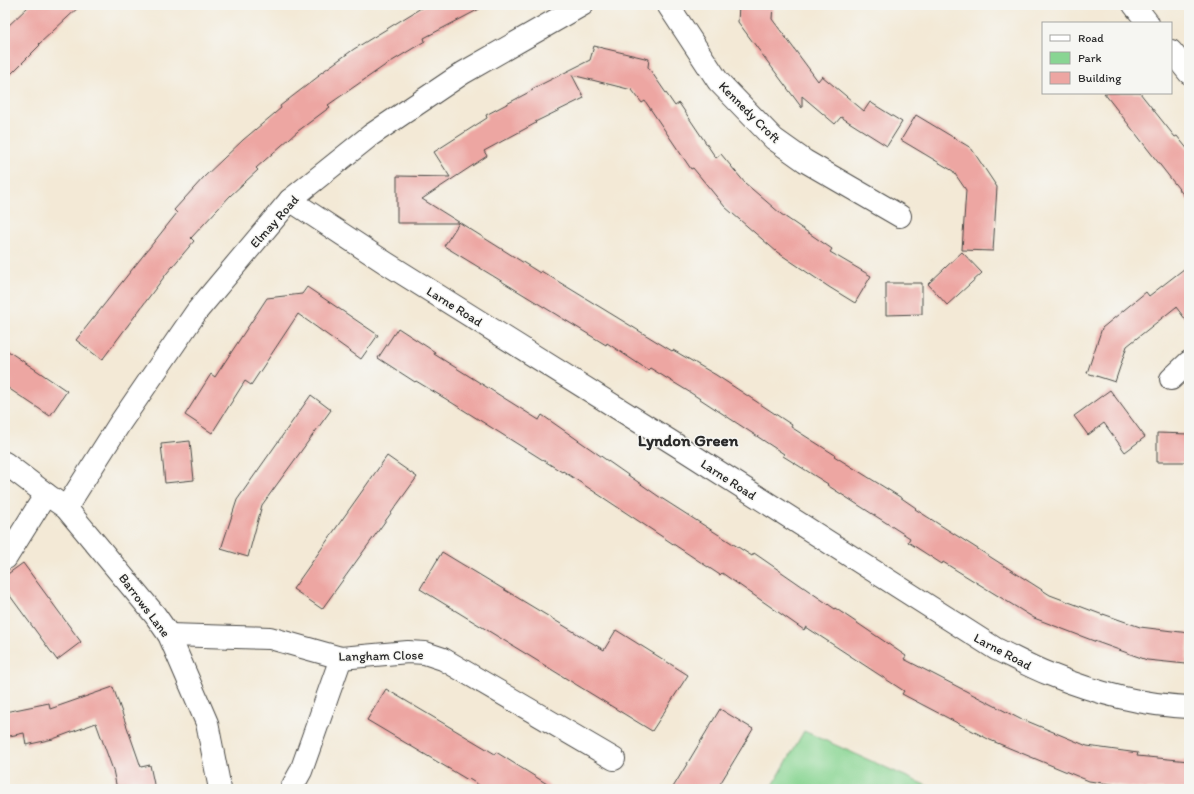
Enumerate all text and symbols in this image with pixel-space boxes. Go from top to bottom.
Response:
legend [1042,22,1172,94]
text: Road [1078,31,1104,45]
text: Park [1078,51,1102,65]
text: Building [1078,71,1122,85]
street label: Kennedy Croft [716,79,784,146]
street label: Elmay Road [247,192,302,251]
street label: Larne Road [424,283,485,329]
district label: Lyndon Green [638,430,739,451]
street label: Larne Road [698,456,759,503]
street label: Barrows Lane [116,571,173,640]
street label: Larne Road [971,630,1034,673]
street label: Langham Close [338,647,424,664]

